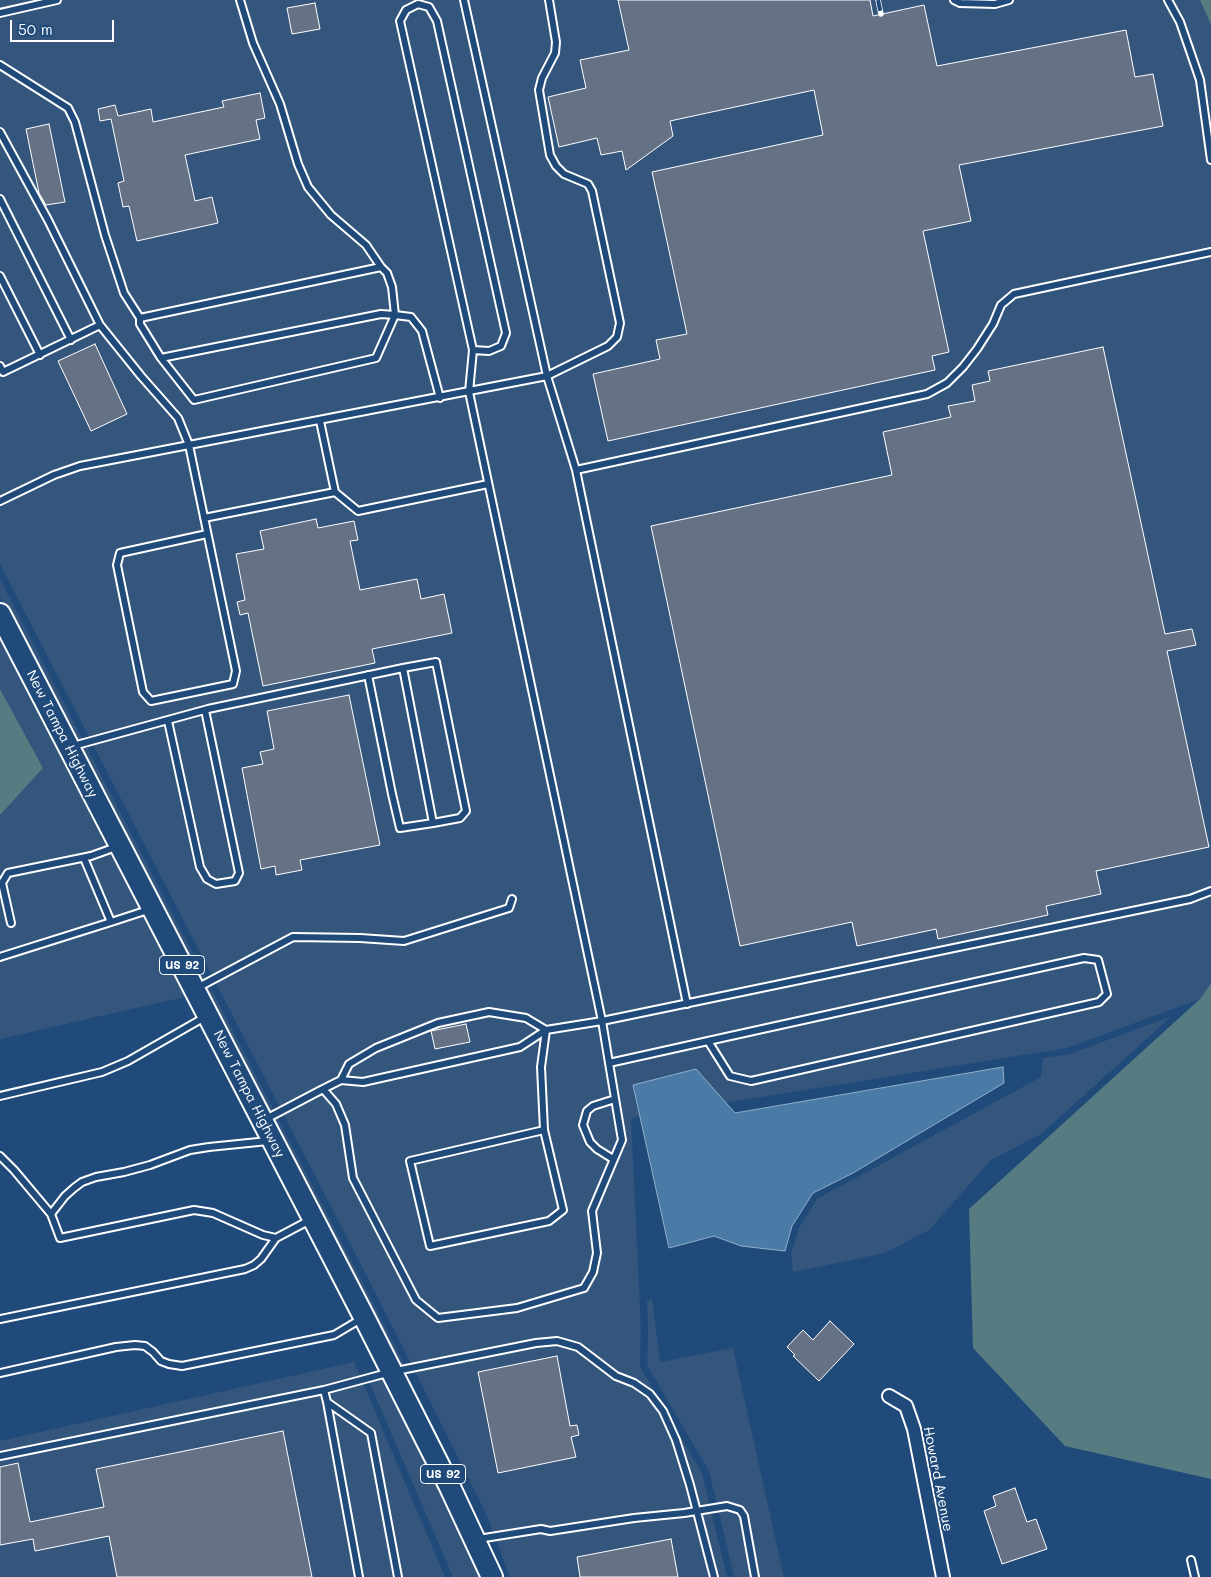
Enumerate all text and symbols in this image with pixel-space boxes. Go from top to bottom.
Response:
scale bar [12,10,116,42]
text: 50 m [18,19,53,39]
street label: New Tampa Highway [23,667,101,801]
road number: US 92 [160,956,204,974]
street label: New Tampa Highway [210,1027,288,1161]
street label: Howard Avenue [920,1425,956,1533]
road number: US 92 [420,1465,466,1484]

